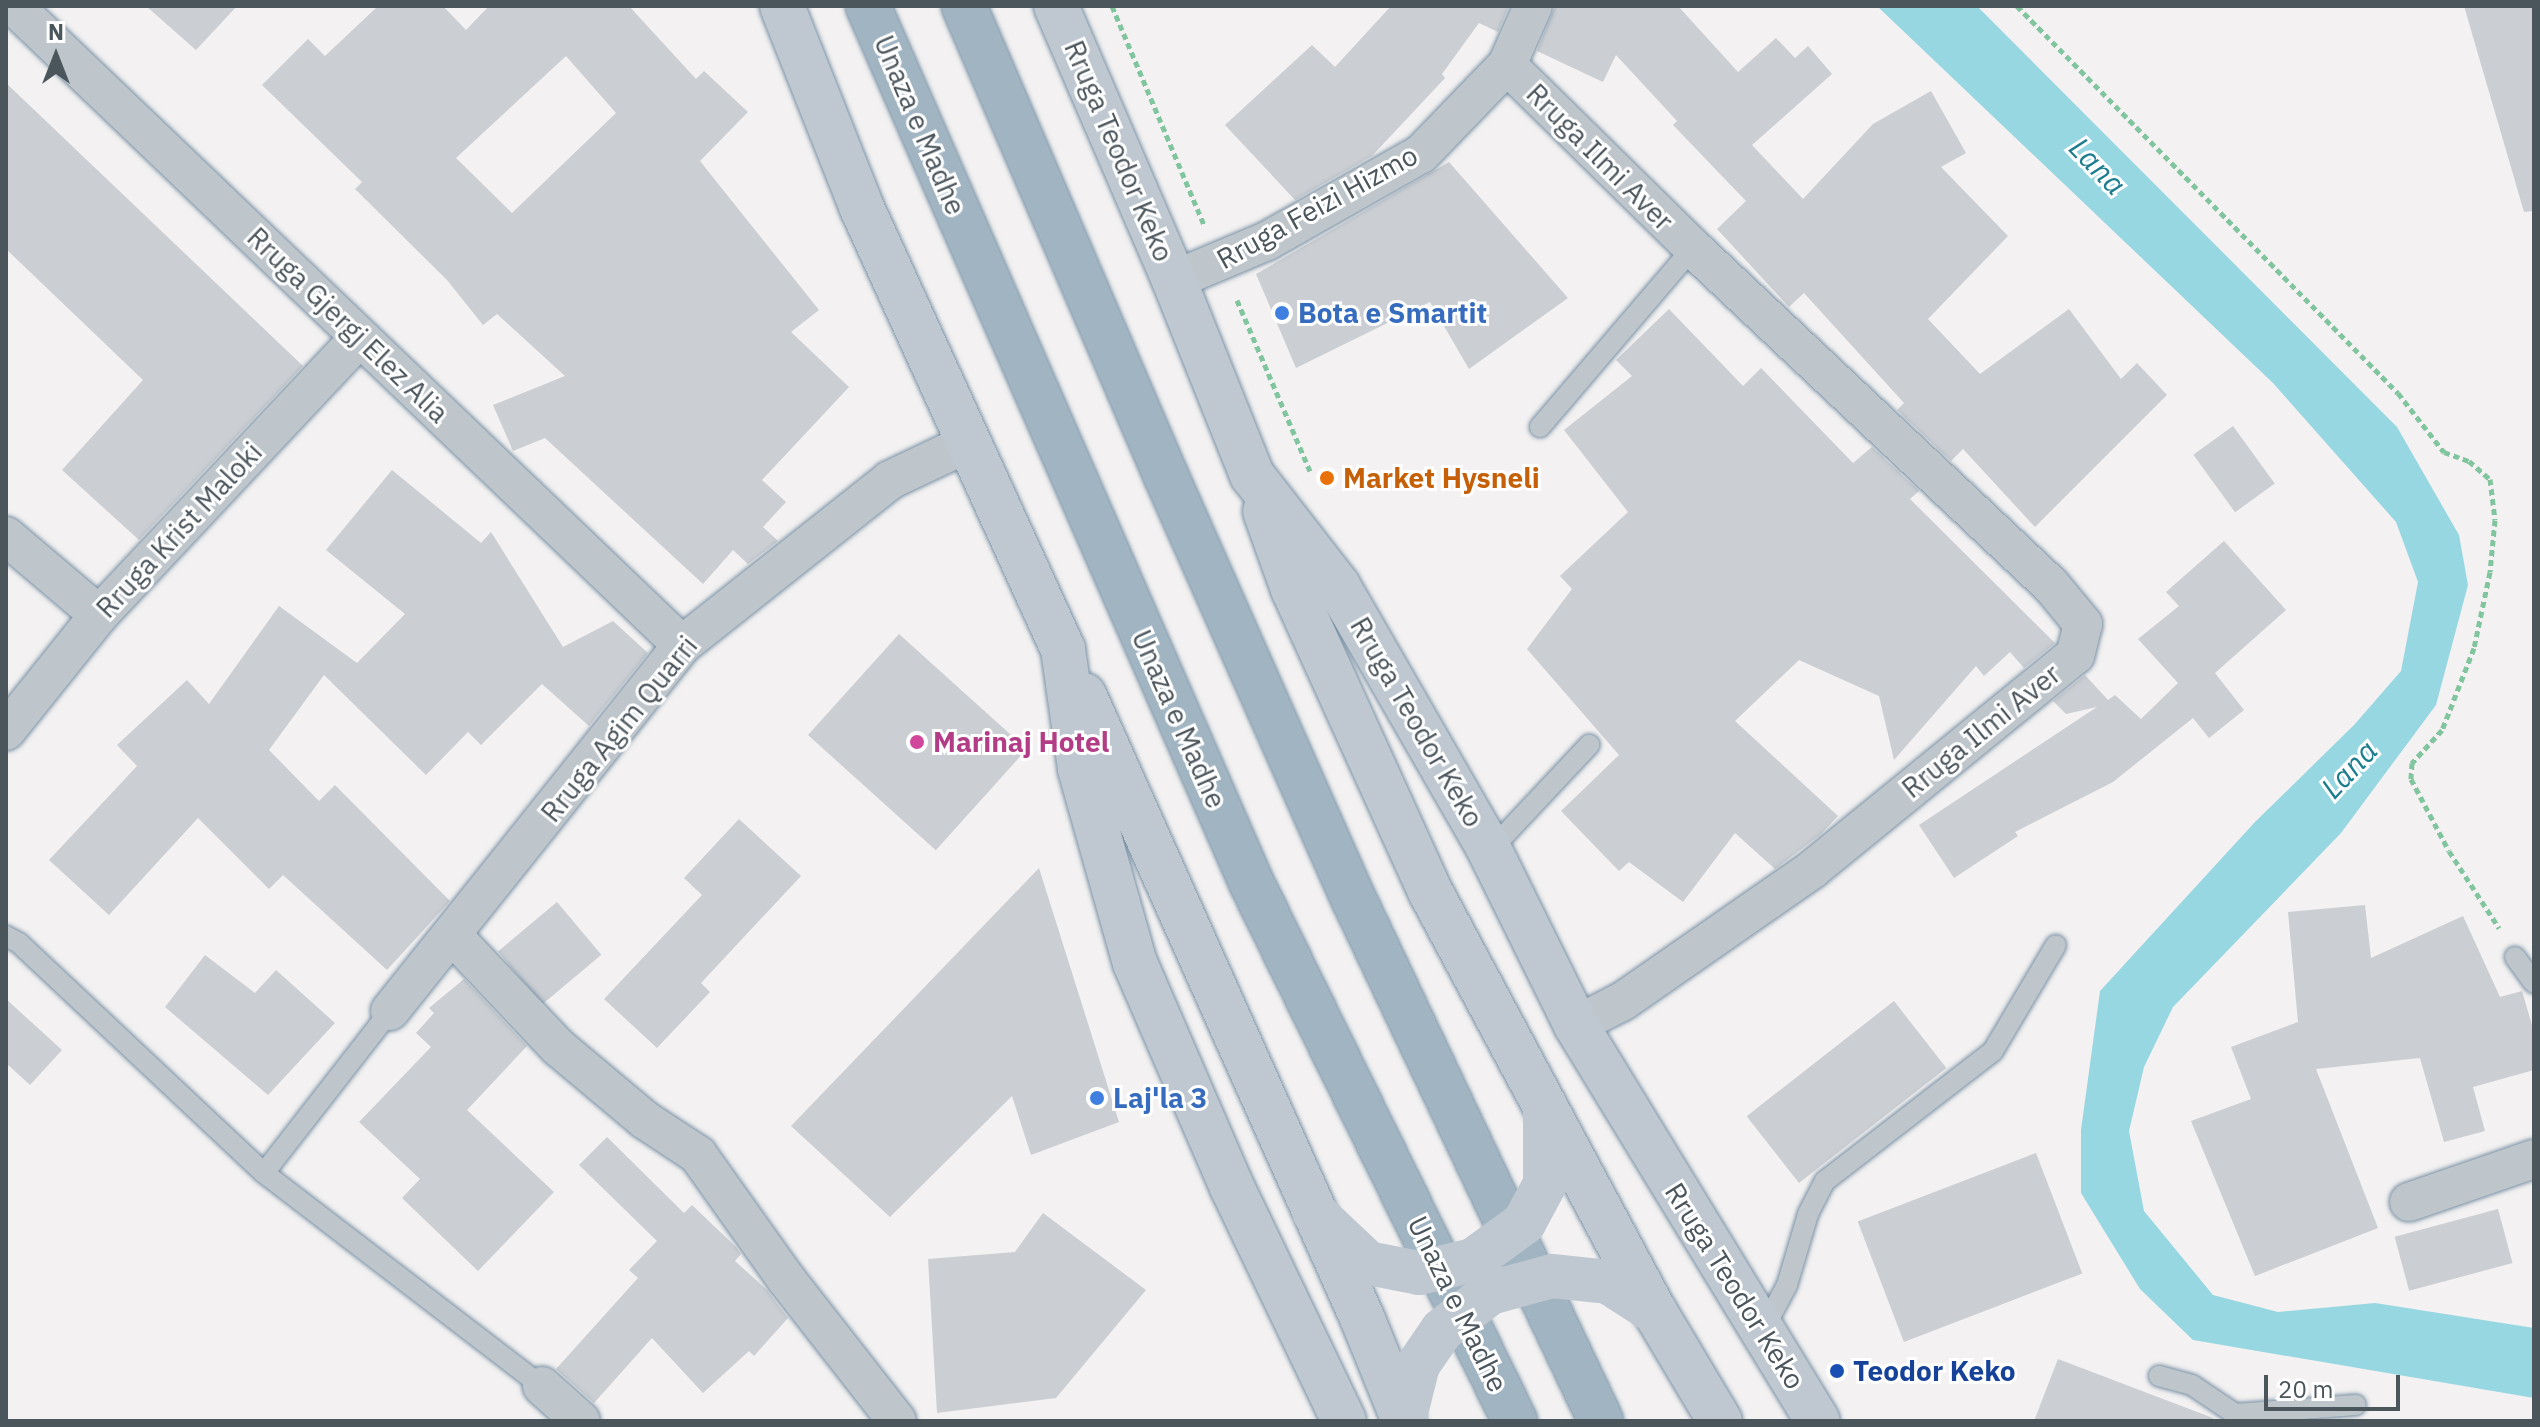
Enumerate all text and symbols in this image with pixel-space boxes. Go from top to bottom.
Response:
north arrow [16,16,96,96]
text: N [48,17,64,46]
street label: Unaza e Madhe [867,30,973,220]
street label: Rruga Teodor Keko [1057,35,1181,267]
street label: Rruga Ilmi Aver [1520,77,1680,237]
water label: Lana [2062,130,2134,202]
street label: Rruga Feizi Hizmo [1211,138,1423,276]
street label: Rruga Gjergj Elez Alia [240,220,456,430]
place label: Bota e Smartit [1298,296,1487,330]
marker: Bota e Smartit [1273,304,1291,322]
street label: Rruga Krist Maloki [89,435,269,625]
place label: Market Hysneli [1343,461,1540,495]
marker: Market Hysneli [1318,469,1336,487]
street label: Rruga Teodor Keko [1343,611,1491,833]
street label: Unaza e Madhe [1125,625,1233,813]
street label: Rruga Agim Quarri [534,629,704,829]
street label: Rruga Ilmi Aver [1895,657,2067,805]
place label: Marinaj Hotel [933,725,1109,759]
marker: Marinaj Hotel [908,733,926,751]
water label: Lana [2313,733,2385,805]
place label: Laj'la 3 [1113,1081,1207,1115]
marker: Laj'la 3 [1088,1089,1106,1107]
street label: Rruga Teodor Keko [1658,1177,1812,1395]
street label: Unaza e Madhe [1401,1211,1515,1397]
place label: Teodor Keko [1853,1354,2016,1388]
scale bar [2268,1359,2404,1409]
marker: Teodor Keko [1828,1362,1846,1380]
text: 20 m [2278,1373,2333,1405]

